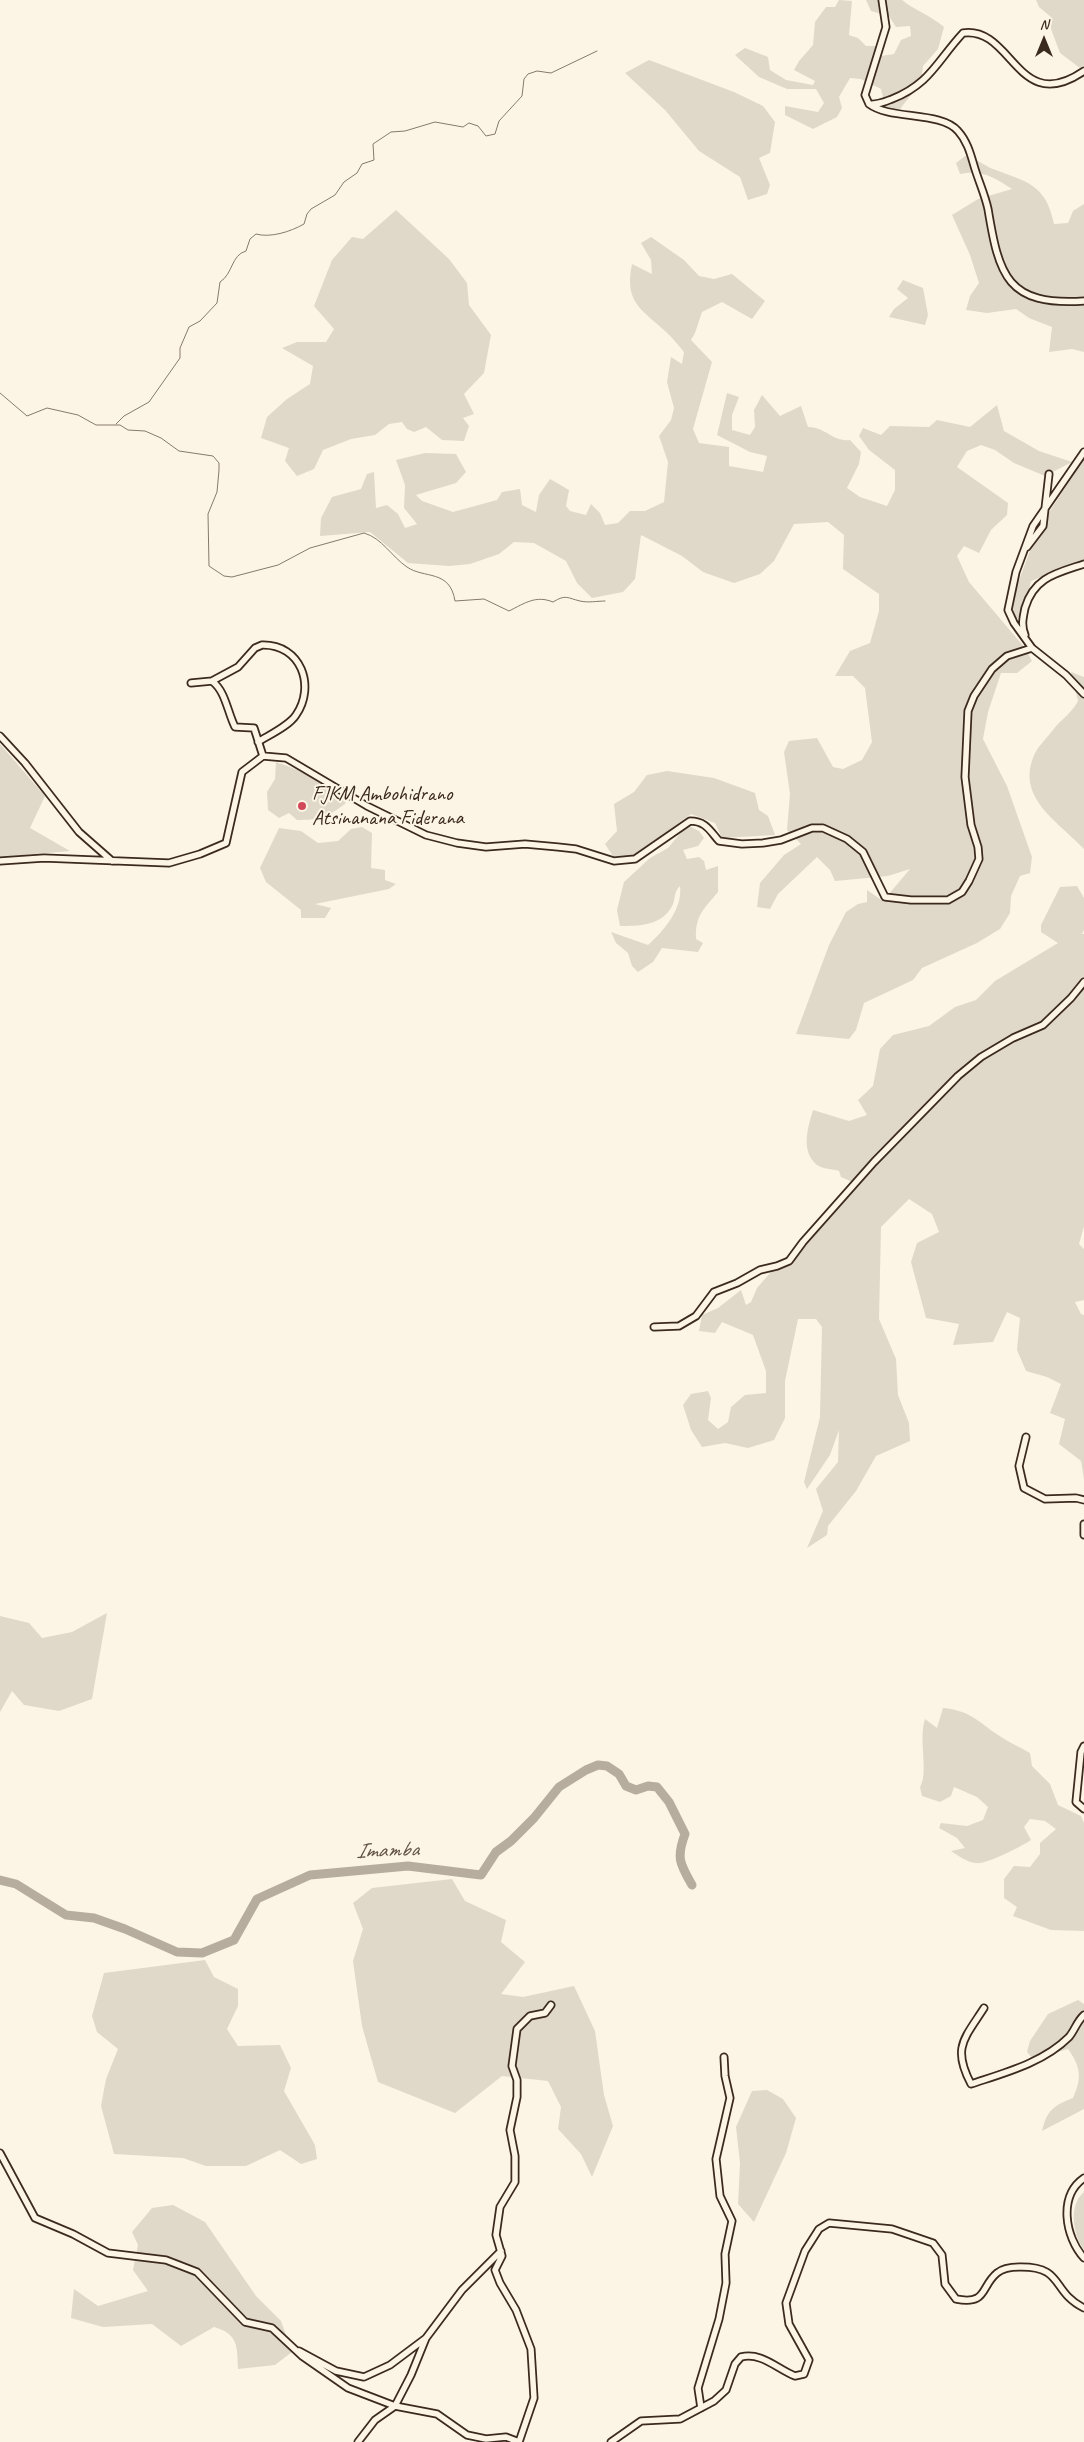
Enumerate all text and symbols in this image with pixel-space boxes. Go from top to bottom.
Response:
north arrow [1019,15,1069,65]
text: N [1040,16,1048,33]
place label: FJKM Ambohidrano Atsinanana Fiderana [312,781,464,831]
marker: FJKM Ambohidrano Atsinanana Fiderana [296,800,308,812]
water label: Imamba [355,1837,419,1865]

